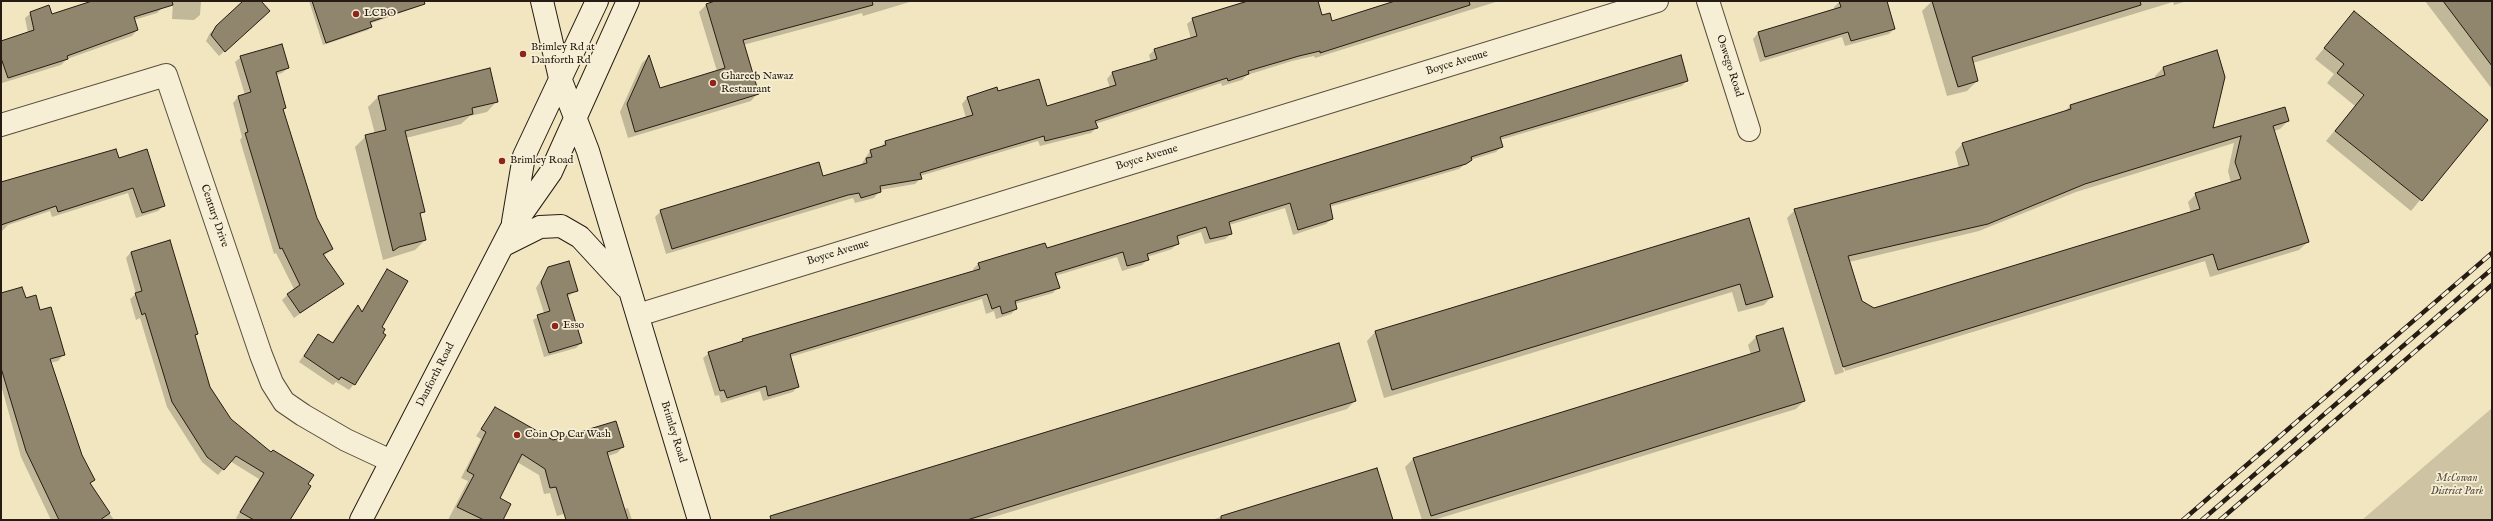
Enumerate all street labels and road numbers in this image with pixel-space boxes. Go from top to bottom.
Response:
street label: Oswego Road [1713,33,1745,99]
street label: Boyce Avenue [1424,47,1490,79]
street label: Boyce Avenue [1114,142,1180,174]
street label: Century Drive [197,183,231,249]
street label: Boyce Avenue [805,237,871,269]
street label: Danforth Road [414,341,458,409]
street label: Brimley Road [657,400,689,464]

